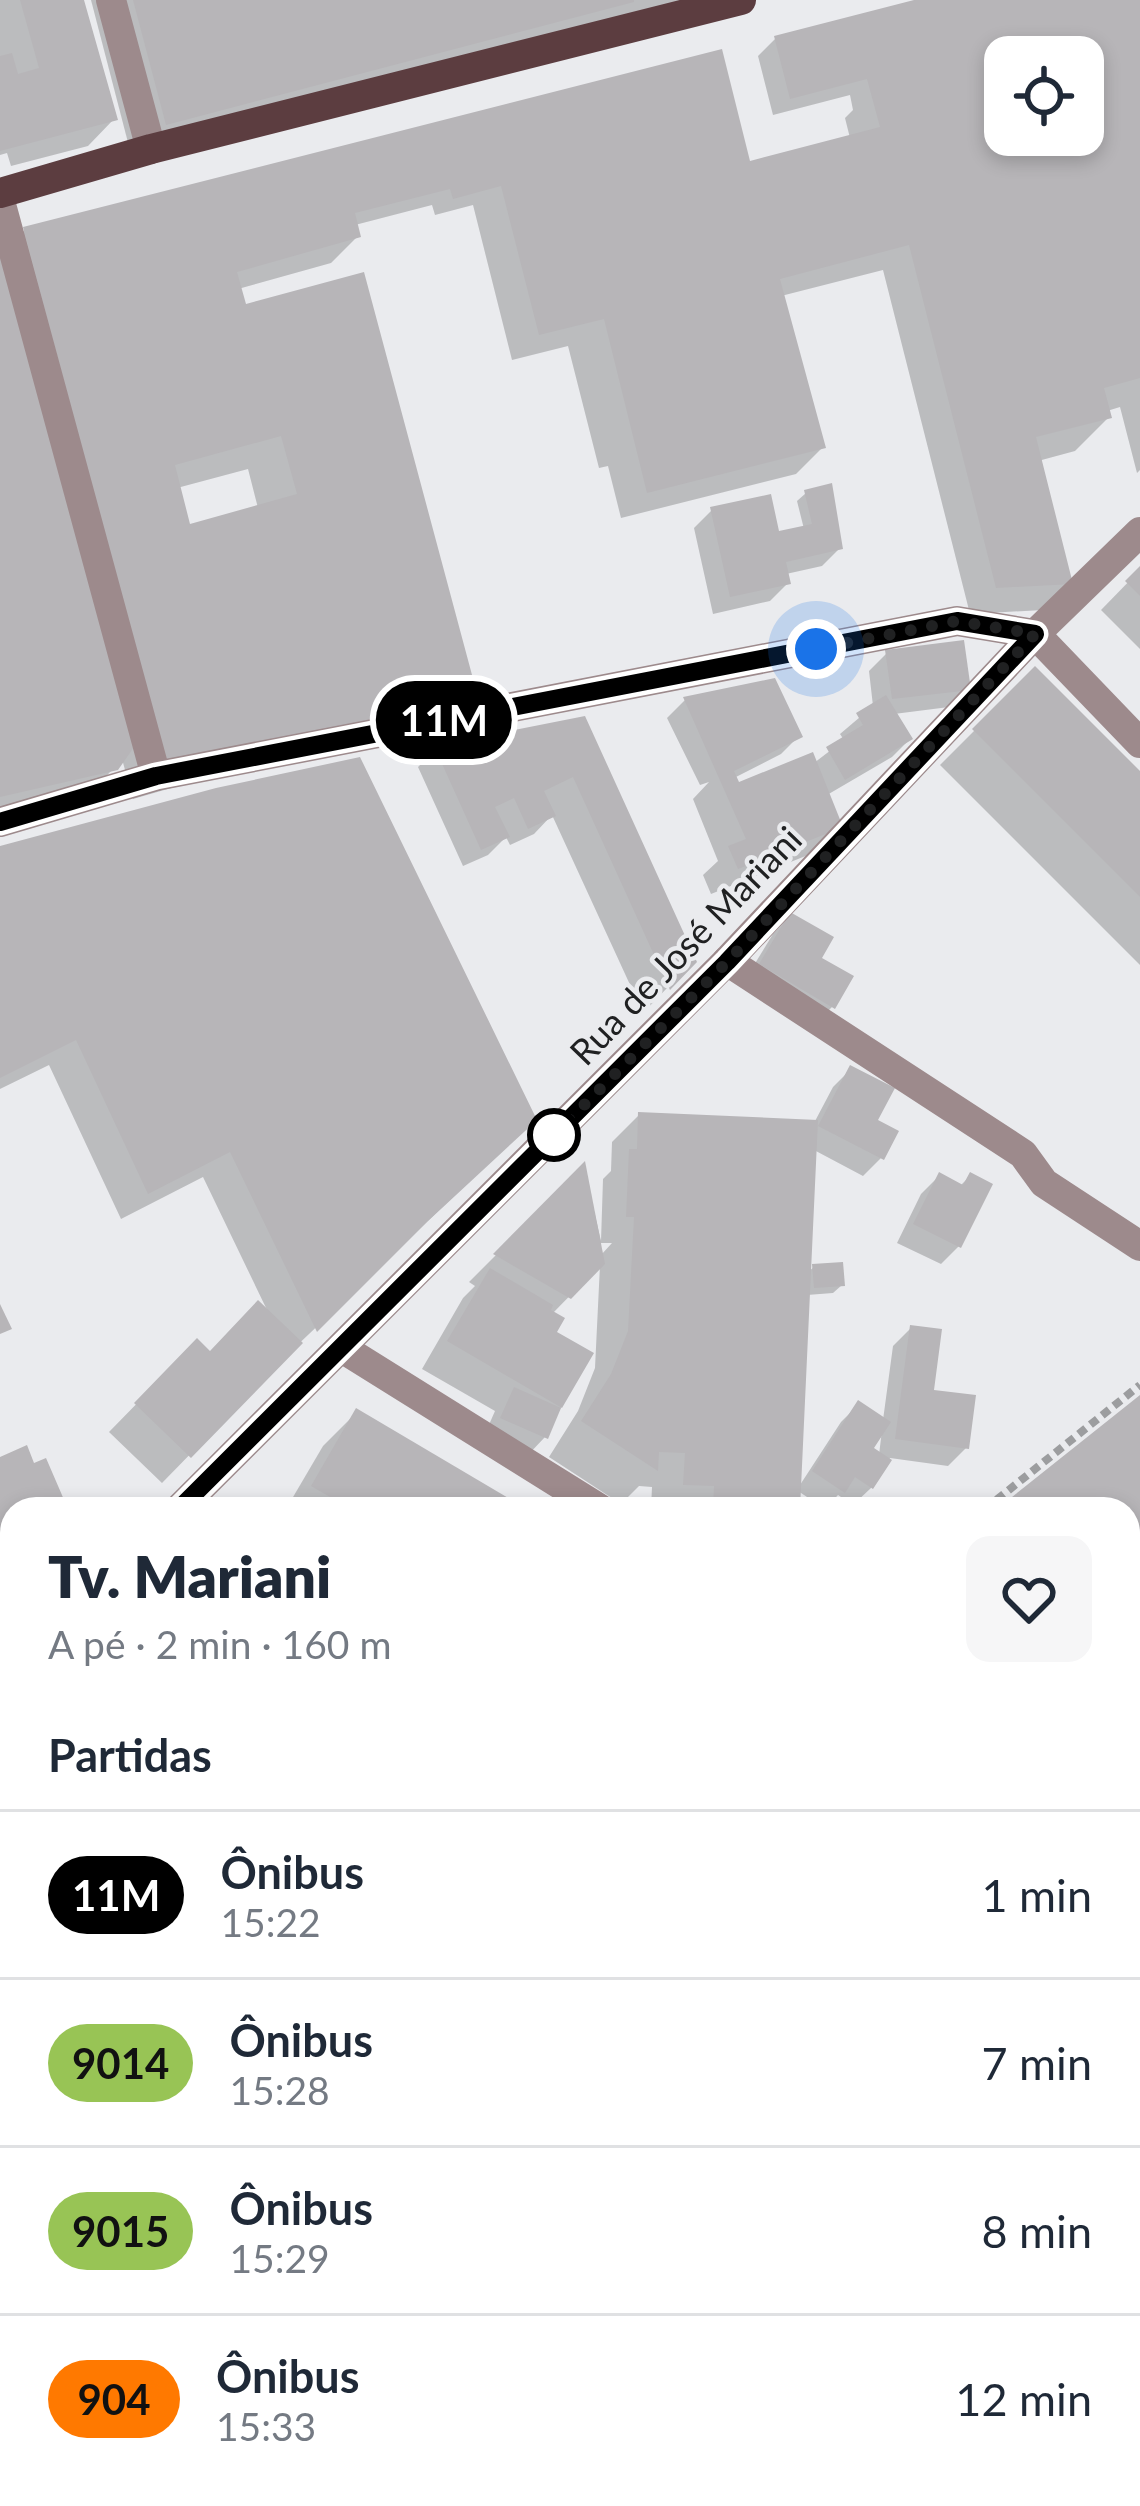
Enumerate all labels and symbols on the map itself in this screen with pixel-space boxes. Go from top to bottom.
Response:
your location [786,619,846,679]
line badge: 11M [375,681,513,759]
street label: Rua de José Mariani [560,817,810,1073]
unlabelled marker [529,1110,579,1160]

